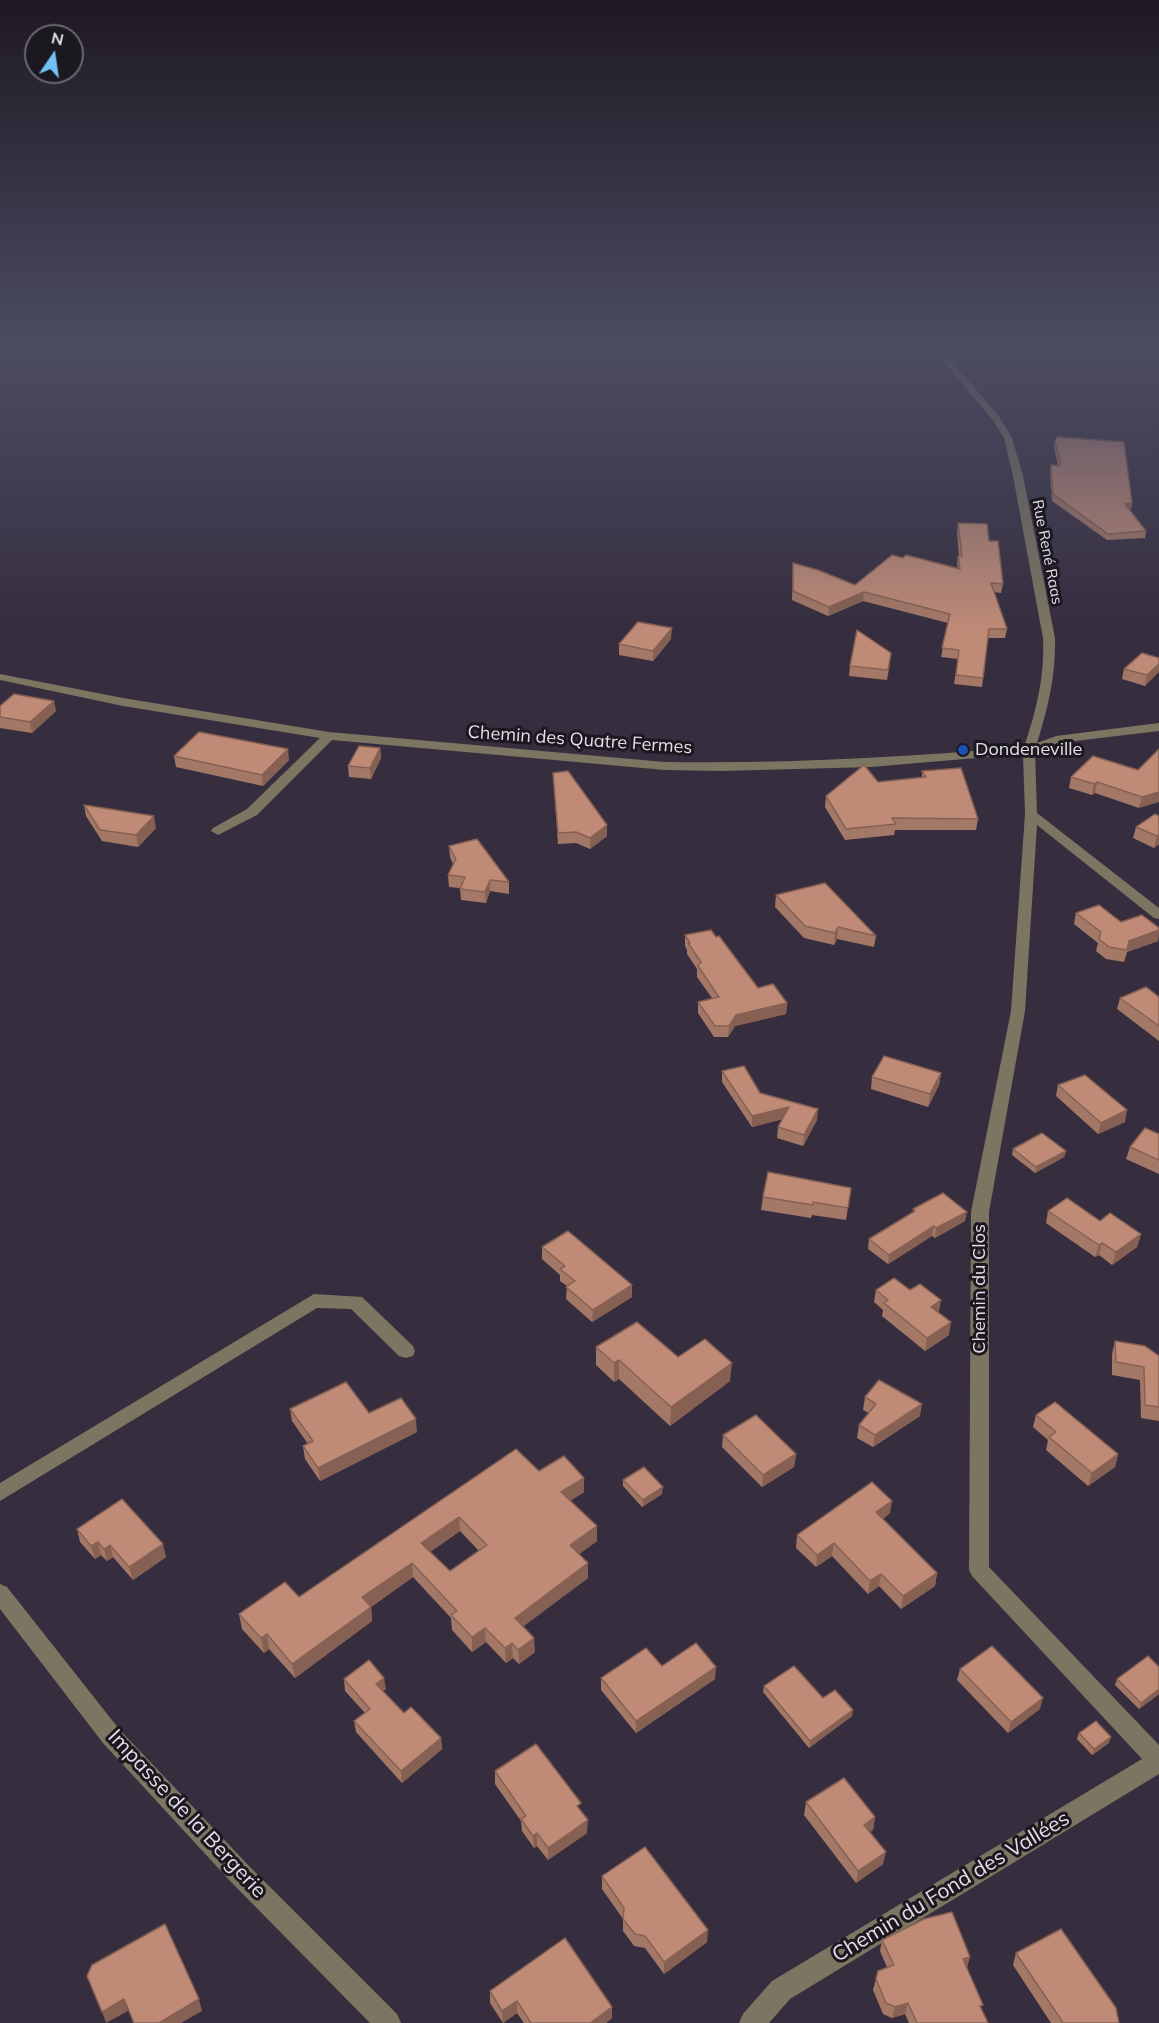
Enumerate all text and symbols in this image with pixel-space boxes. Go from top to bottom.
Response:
north arrow [24,24,84,84]
text: N [49,27,66,50]
street label: Rue René Raas [1028,498,1066,606]
street label: Chemin des Quatre Fermes [467,721,693,759]
place label: Dondeneville [975,739,1082,761]
marker: Dondeneville [956,743,970,757]
street label: Chemin du Clos [969,1224,991,1354]
street label: Impasse de la Bergerie [103,1725,271,1903]
street label: Chemin du Fond des Vallées [828,1806,1074,1968]

